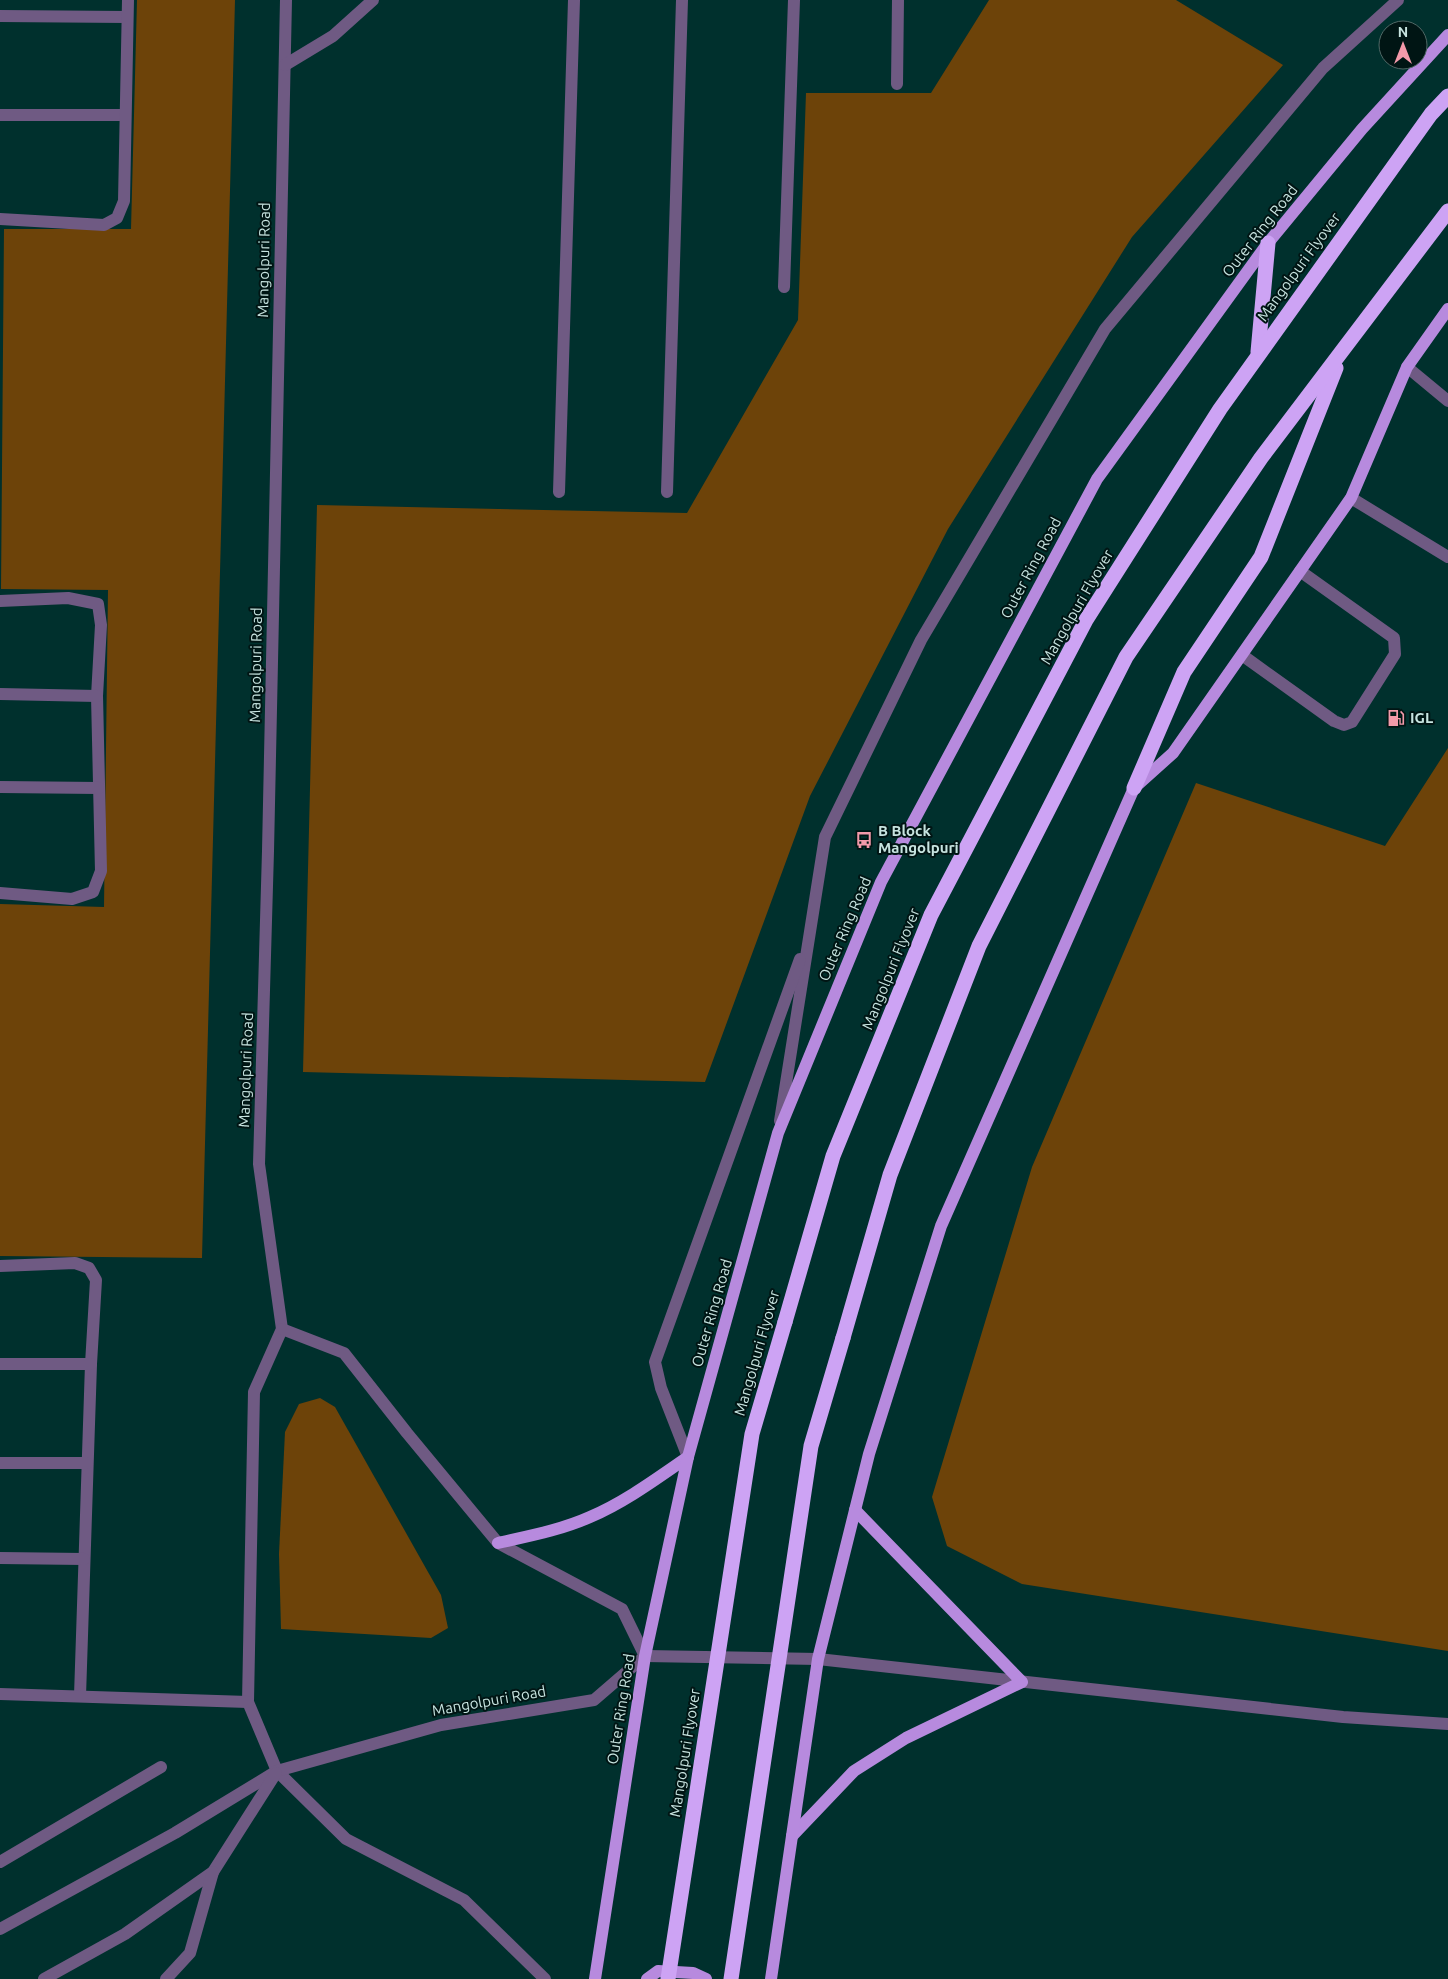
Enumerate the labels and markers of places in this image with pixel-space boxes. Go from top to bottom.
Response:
fuel station icon: IGL [1386,708,1406,728]
place label: IGL [1410,709,1433,726]
place label: B Block Mangolpuri [878,822,959,856]
bus stop icon: B Block Mangolpuri [854,830,874,850]

